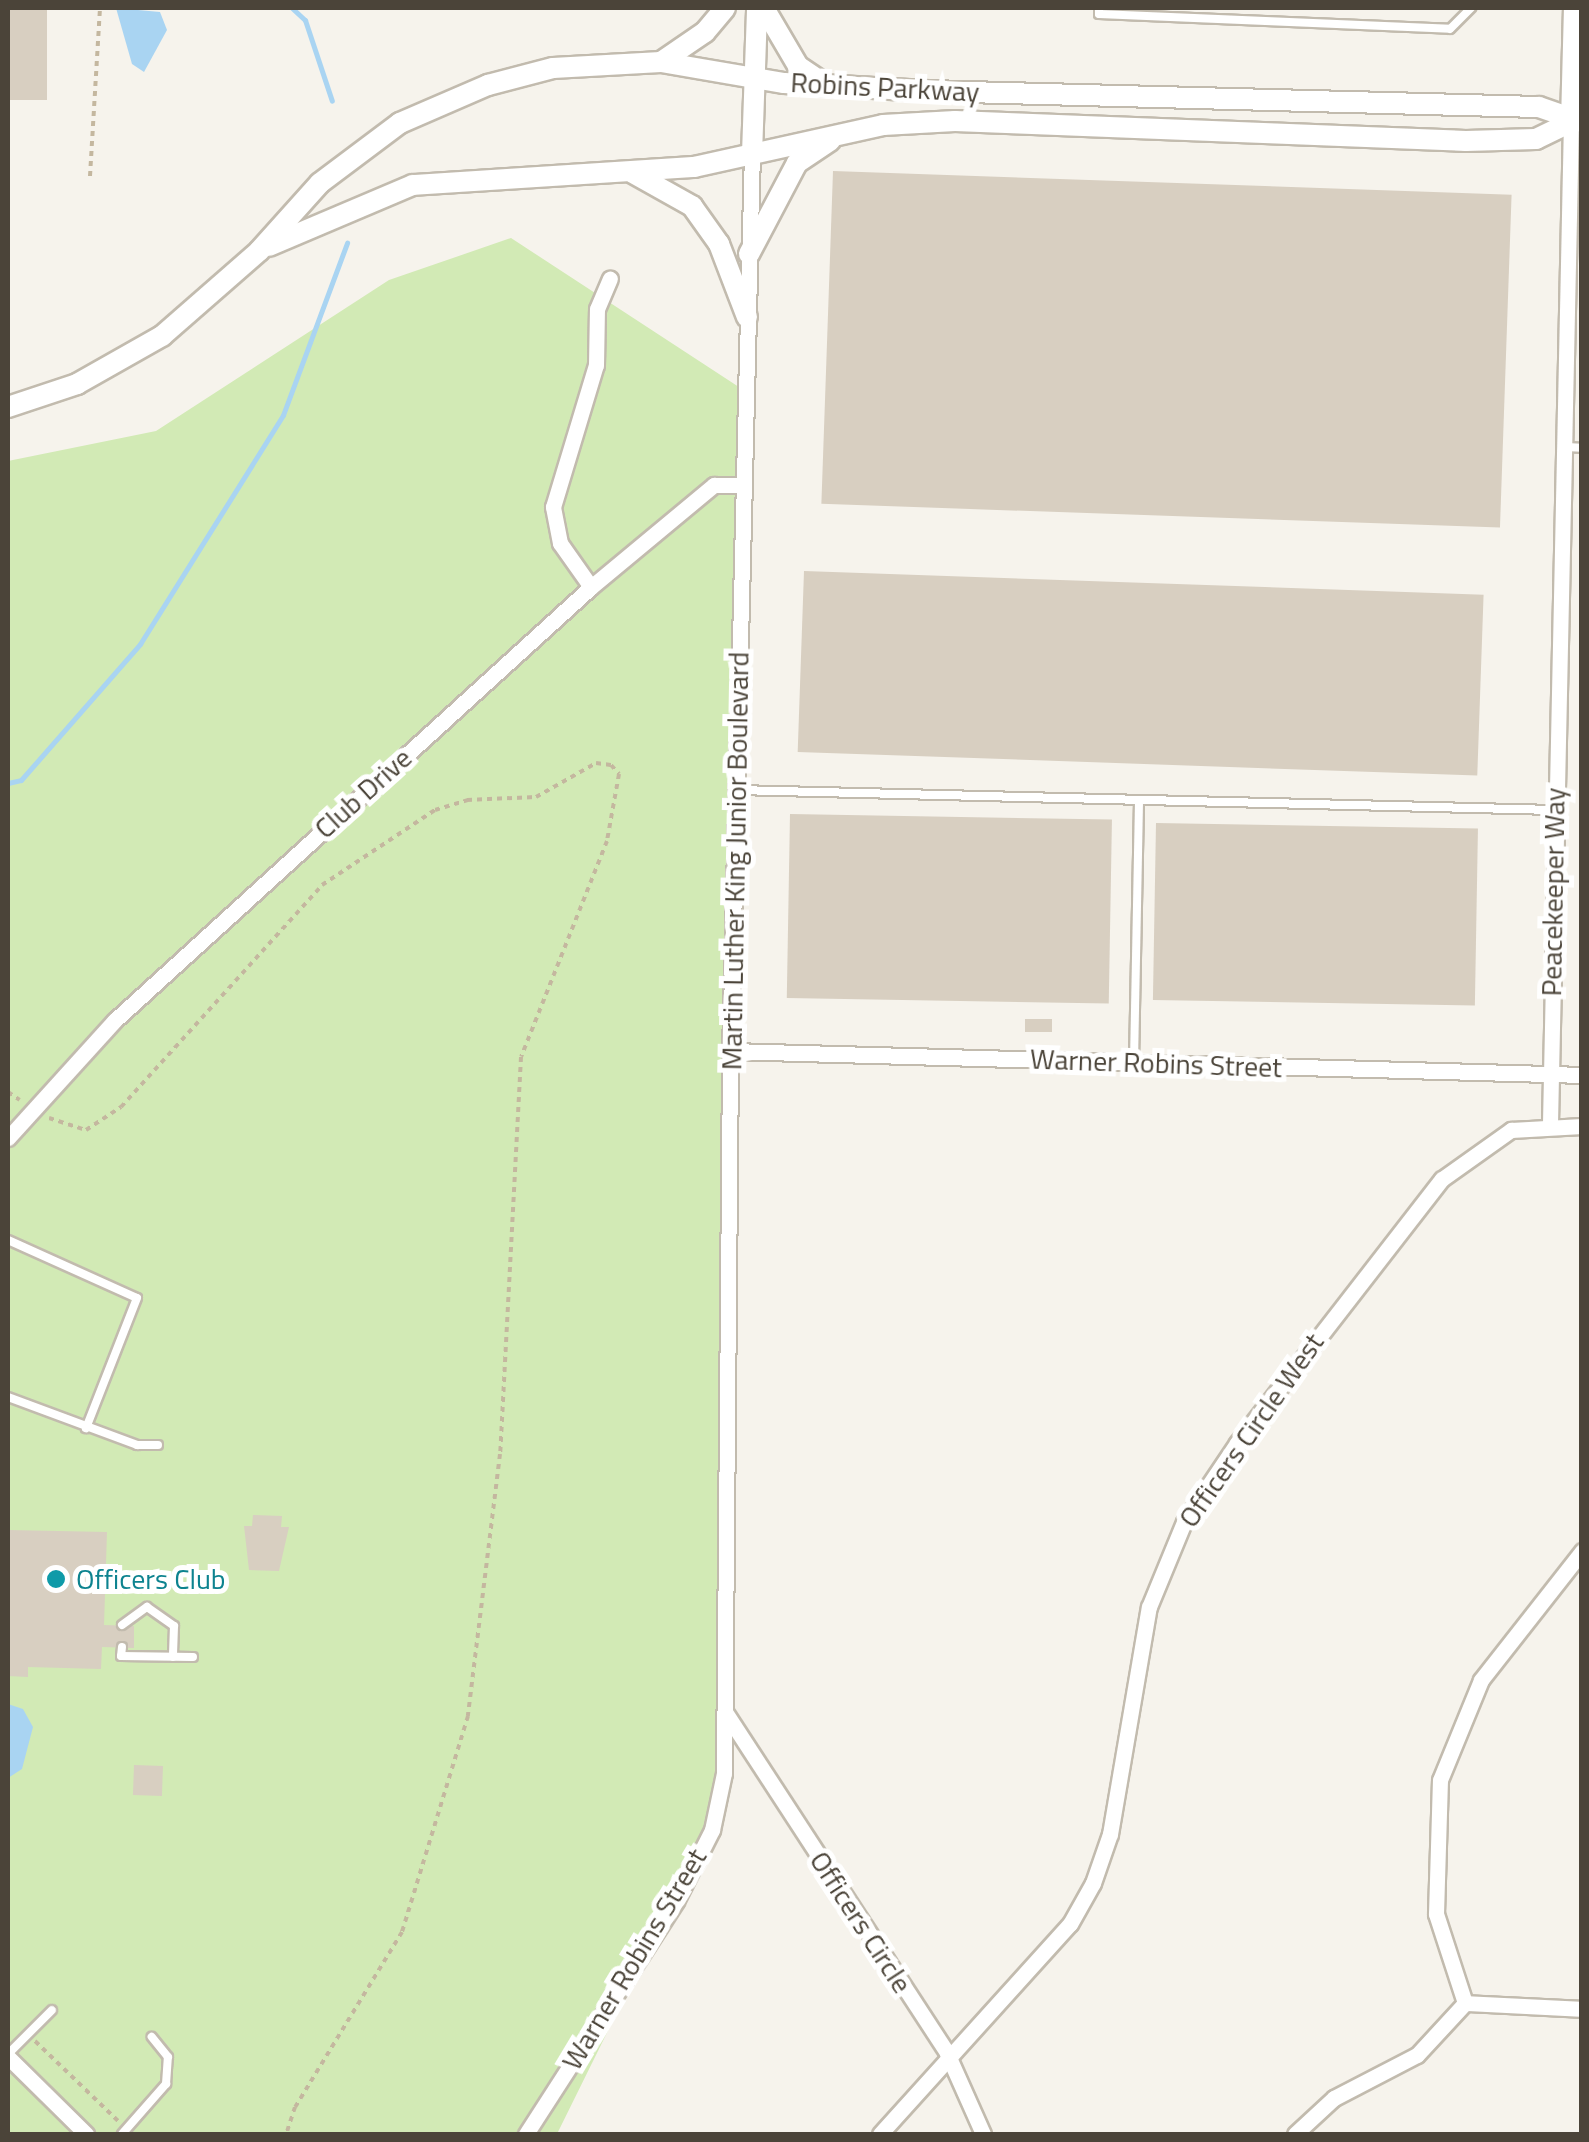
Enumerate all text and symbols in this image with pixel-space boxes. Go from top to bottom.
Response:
street label: Robins Parkway [790,65,980,109]
street label: Martin Luther King Junior Boulevard [715,651,755,1071]
street label: Club Drive [308,741,418,845]
street label: Peacekeeper Way [1534,787,1572,997]
street label: Warner Robins Street [1029,1042,1283,1084]
street label: Officers Circle West [1172,1326,1330,1534]
place label: Officers Club [76,1562,225,1596]
marker: Officers Club [45,1568,67,1590]
street label: Warner Robins Street [555,1842,713,2076]
street label: Officers Circle [803,1845,919,1999]

